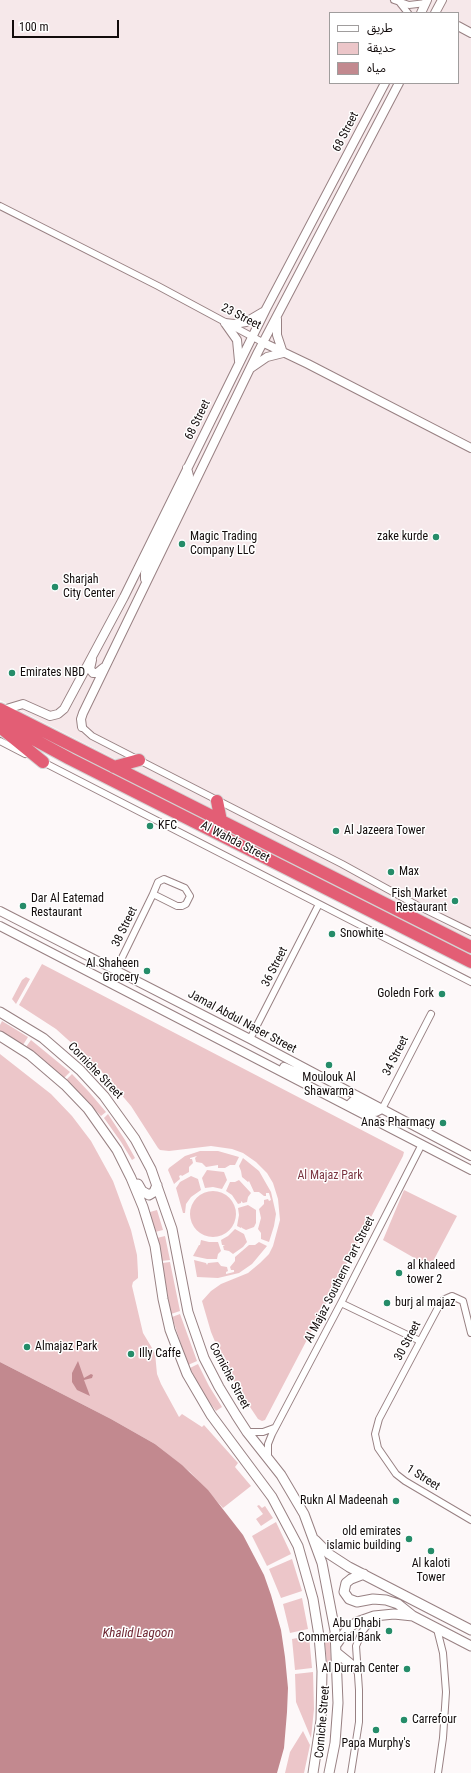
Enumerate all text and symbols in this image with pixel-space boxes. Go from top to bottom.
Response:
scale bar [14,12,121,38]
legend [329,12,459,84]
text: 100 m [19,20,49,34]
text: طريق [367,21,393,35]
text: حديقة [367,41,396,55]
text: مياه [367,61,386,75]
street label: 68 Street [330,110,362,154]
street label: 23 Street [219,301,263,333]
street label: 68 Street [182,398,214,442]
place label: Magic Trading Company LLC [190,530,257,558]
place label: zake kurde [377,530,428,544]
marker: zake kurde [431,532,441,542]
marker: Magic Trading Company LLC [177,539,187,549]
place label: Sharjah City Center [63,573,115,601]
marker: Sharjah City Center [50,582,60,592]
place label: Emirates NBD [20,666,85,680]
marker: Emirates NBD [7,668,17,678]
street label: Al Wahda Street [198,818,272,866]
place label: KFC [158,819,177,833]
marker: KFC [145,821,155,831]
place label: Al Jazeera Tower [344,824,425,838]
marker: Al Jazeera Tower [331,826,341,836]
place label: Max [399,865,419,879]
marker: Max [386,867,396,877]
place label: Fish Market Restaurant [392,887,447,915]
place label: Dar Al Eatemad Restaurant [31,892,104,920]
marker: Fish Market Restaurant [450,896,460,906]
marker: Dar Al Eatemad Restaurant [18,901,28,911]
street label: 38 Street [109,905,141,949]
place label: Snowhite [340,927,384,941]
marker: Snowhite [327,929,337,939]
street label: 36 Street [259,945,291,989]
place label: Al Shaheen Grocery [86,957,139,985]
marker: Al Shaheen Grocery [142,966,152,976]
street label: Jamal Abdul Naser Street [185,987,299,1057]
place label: Goledn Fork [377,987,434,1001]
marker: Goledn Fork [437,989,447,999]
street label: 34 Street [380,1034,412,1078]
street label: Corniche Street [65,1040,125,1102]
marker: Moulouk Al Shawarma [324,1060,334,1070]
place label: Moulouk Al Shawarma [302,1071,356,1099]
place label: Anas Pharmacy [361,1116,435,1130]
marker: Anas Pharmacy [438,1118,448,1128]
park label: Al Majaz Park [297,1169,363,1183]
street label: Al Majaz Southern Part Street [302,1215,378,1345]
place label: al khaleed tower 2 [407,1259,455,1287]
marker: al khaleed tower 2 [394,1268,404,1278]
place label: burj al majaz [395,1296,456,1310]
marker: burj al majaz [382,1298,392,1308]
street label: 30 Street [392,1319,424,1363]
place label: Almajaz Park [35,1340,97,1354]
street label: Corniche Street [206,1340,252,1412]
marker: Almajaz Park [22,1342,32,1352]
place label: Illy Caffe [139,1347,181,1361]
marker: Illy Caffe [126,1349,136,1359]
street label: 1 Street [404,1462,442,1494]
place label: Rukn Al Madeenah [300,1494,388,1508]
marker: Rukn Al Madeenah [391,1496,401,1506]
place label: old emirates islamic building [327,1525,401,1553]
marker: old emirates islamic building [404,1534,414,1544]
marker: Al kaloti Tower [426,1546,436,1556]
place label: Al kaloti Tower [412,1557,450,1585]
place label: Abu Dhabi Commercial Bank [298,1617,381,1645]
water label: Khalid Lagoon [102,1626,174,1642]
marker: Abu Dhabi Commercial Bank [384,1626,394,1636]
place label: Al Durrah Center [321,1662,399,1676]
marker: Al Durrah Center [402,1664,412,1674]
street label: Corniche Street [313,1685,333,1759]
place label: Carrefour [412,1713,457,1727]
marker: Carrefour [399,1715,409,1725]
marker: Papa Murphy's [371,1725,381,1735]
place label: Papa Murphy's [341,1737,411,1751]

